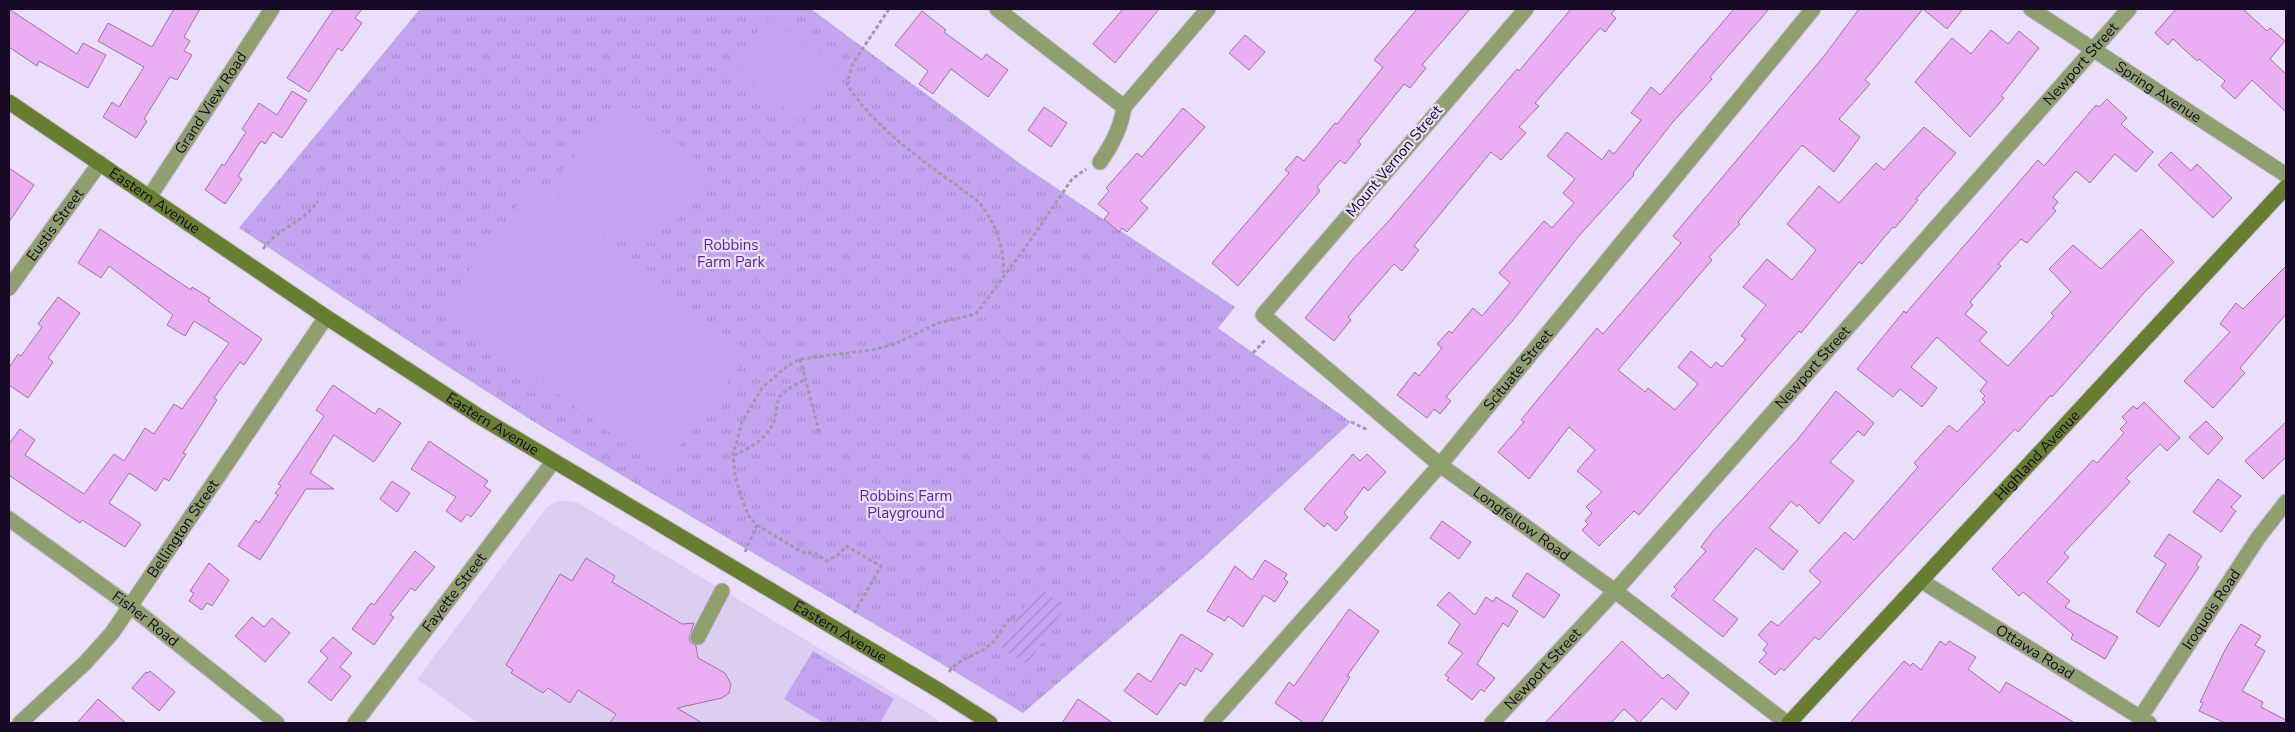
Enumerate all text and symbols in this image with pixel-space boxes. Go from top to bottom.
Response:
street label: Newport Street [2039,17,2123,109]
street label: Grand View Road [170,48,251,158]
street label: Spring Avenue [2111,57,2205,127]
street label: Mount Vernon Street [1341,100,1447,221]
street label: Eastern Avenue [105,163,204,239]
street label: Eustis Street [22,184,88,265]
park label: Robbins Farm Park [697,235,765,272]
street label: Newport Street [1771,321,1855,413]
street label: Scituate Street [1479,324,1558,415]
street label: Eastern Avenue [442,388,543,460]
street label: Highland Avenue [1990,406,2084,505]
street label: Bellington Street [142,475,224,582]
street label: Longfellow Road [1469,482,1574,565]
park label: Robbins Farm Playground [860,486,952,523]
street label: Fayette Street [418,548,491,636]
street label: Iroquois Road [2178,565,2245,653]
street label: Fisher Road [108,586,183,651]
street label: Eastern Avenue [790,596,891,667]
street label: Ottawa Road [1992,620,2078,684]
street label: Newport Street [1499,623,1586,714]

